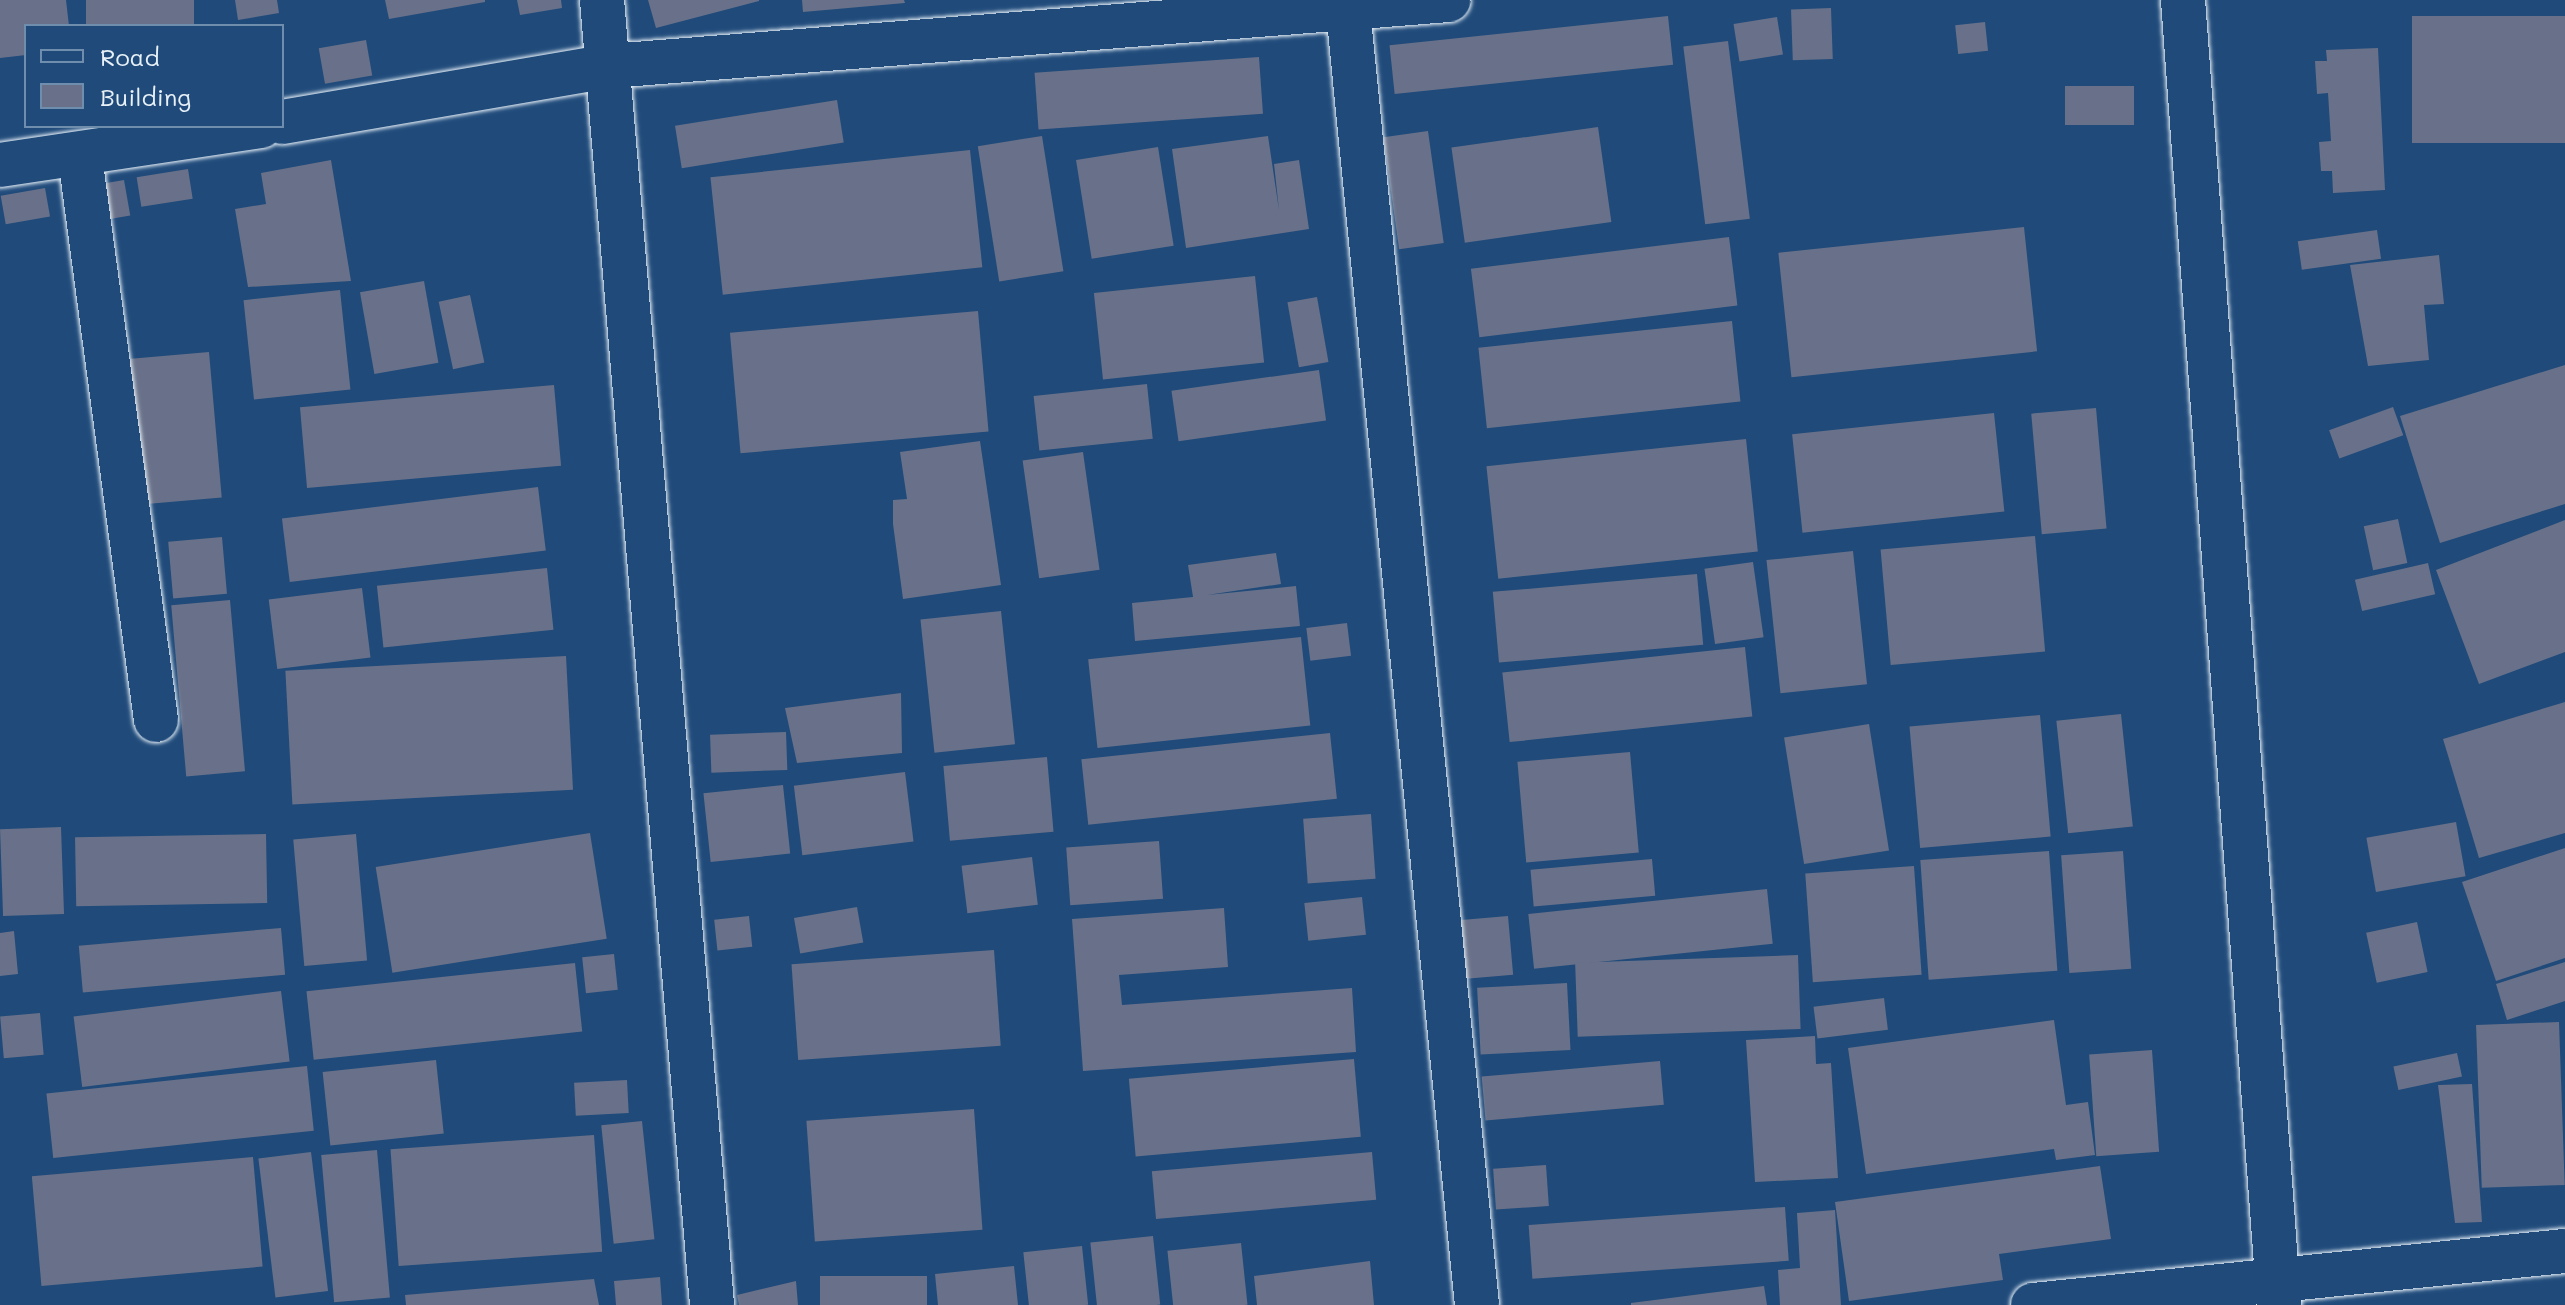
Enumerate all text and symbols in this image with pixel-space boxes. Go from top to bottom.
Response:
legend [24,24,284,128]
text: Road [100,41,160,72]
text: Building [100,81,191,112]

